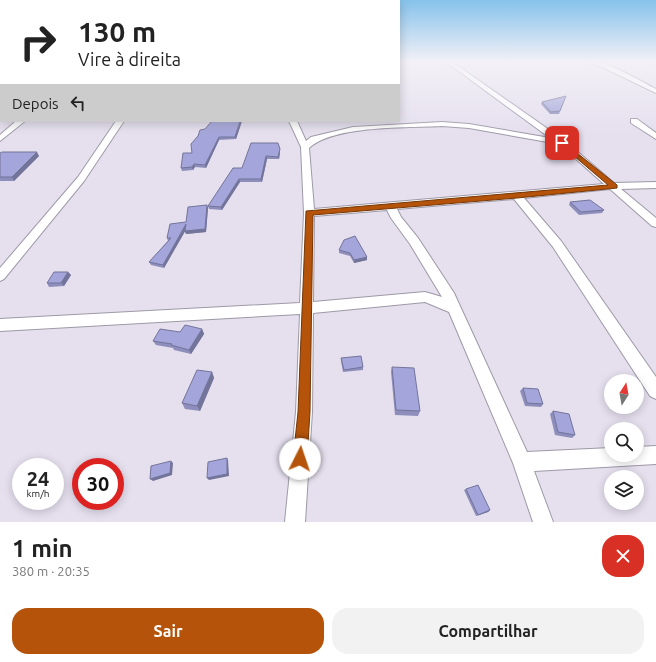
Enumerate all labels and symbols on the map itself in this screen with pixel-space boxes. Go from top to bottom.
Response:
pin [545,126,579,160]
north arrow [604,374,644,414]
position arrow [279,438,321,480]
speed limit sign: 30 [72,458,124,510]

